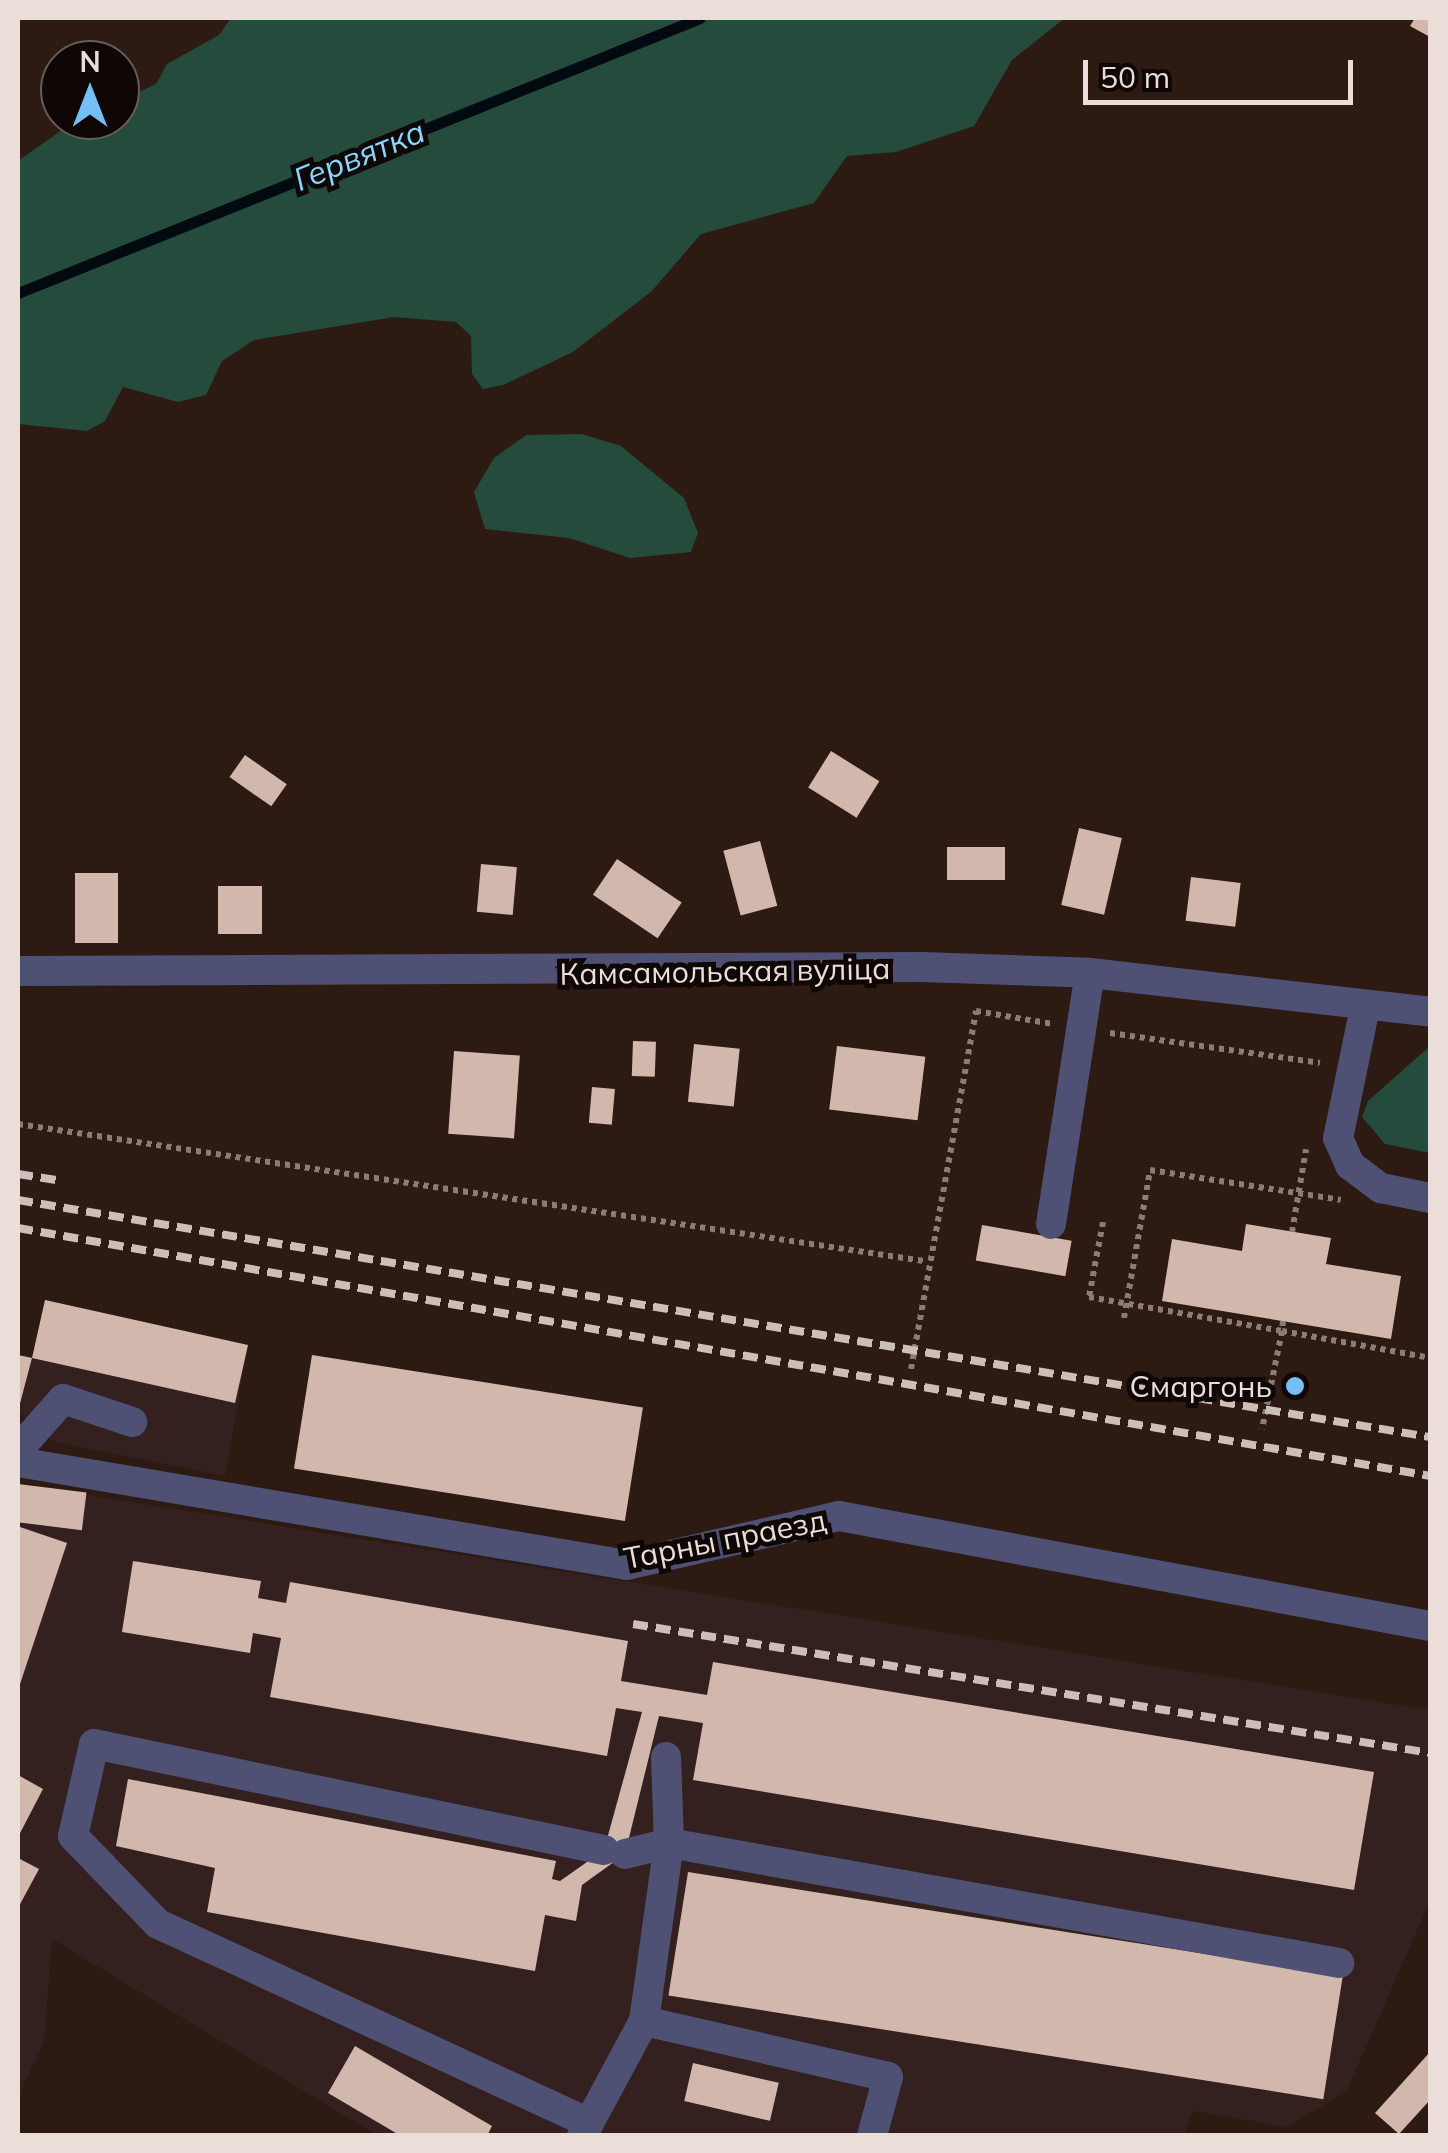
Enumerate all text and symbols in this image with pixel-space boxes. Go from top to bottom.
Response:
north arrow [40,40,140,140]
scale bar [1088,40,1358,102]
text: N [79,44,101,79]
text: 50 m [1100,58,1170,96]
water label: Гервятка [288,111,430,199]
street label: Камсамольская вуліца [559,950,891,992]
place label: Смаргонь [1130,1368,1272,1404]
marker: Смаргонь [1282,1373,1308,1399]
street label: Тарны праезд [621,1502,829,1576]

